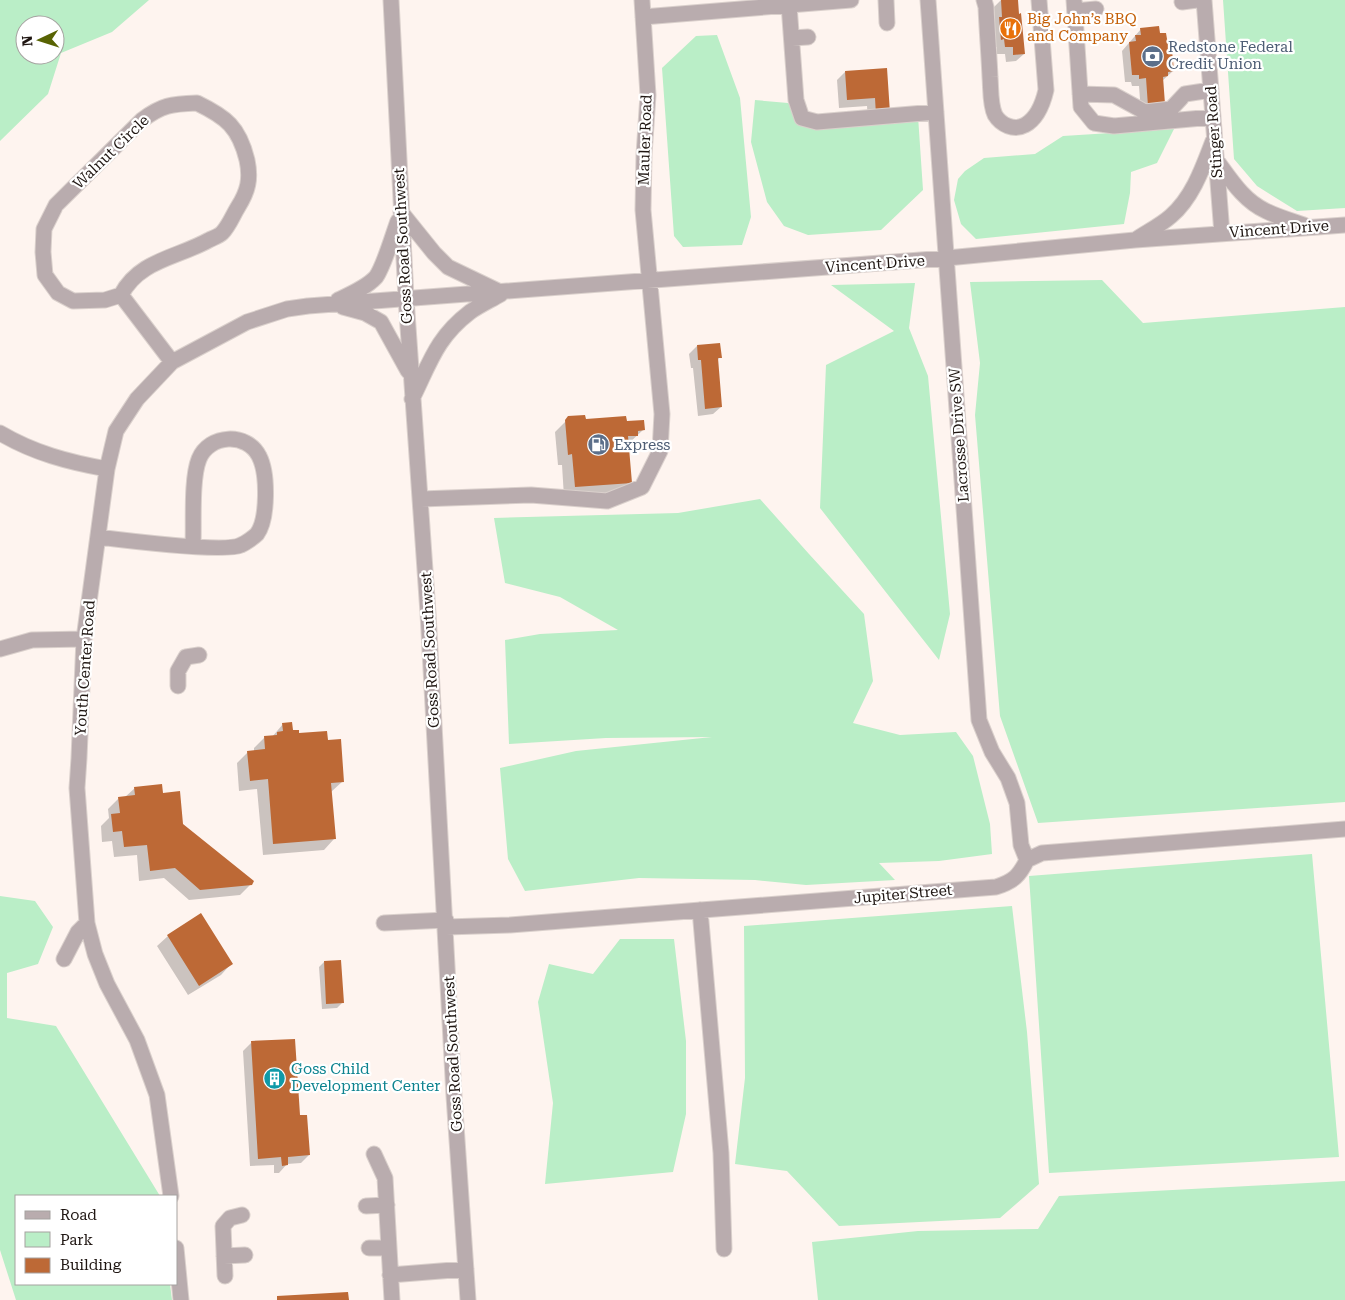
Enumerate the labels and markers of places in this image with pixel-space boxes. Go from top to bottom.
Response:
place label: Big John’s BBQ and Company [1027,10,1137,45]
restaurant icon: Big John’s BBQ and Company [999,16,1023,40]
place label: Redstone Federal Credit Union [1168,38,1293,73]
bank icon: Redstone Federal Credit Union [1140,44,1164,68]
fuel station icon: Express [586,433,610,457]
place label: Express [614,436,670,454]
place label: Goss Child Development Center [291,1060,440,1095]
building icon: Goss Child Development Center [263,1066,287,1090]

